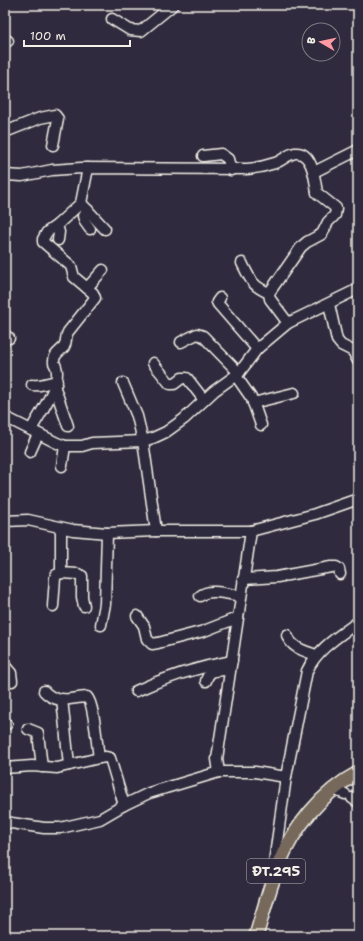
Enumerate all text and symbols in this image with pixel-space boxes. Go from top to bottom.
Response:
scale bar [24,22,130,48]
north arrow [301,22,341,62]
text: 100 m [30,28,66,44]
text: B [304,36,320,45]
road number: ĐT.295 [247,859,305,883]

